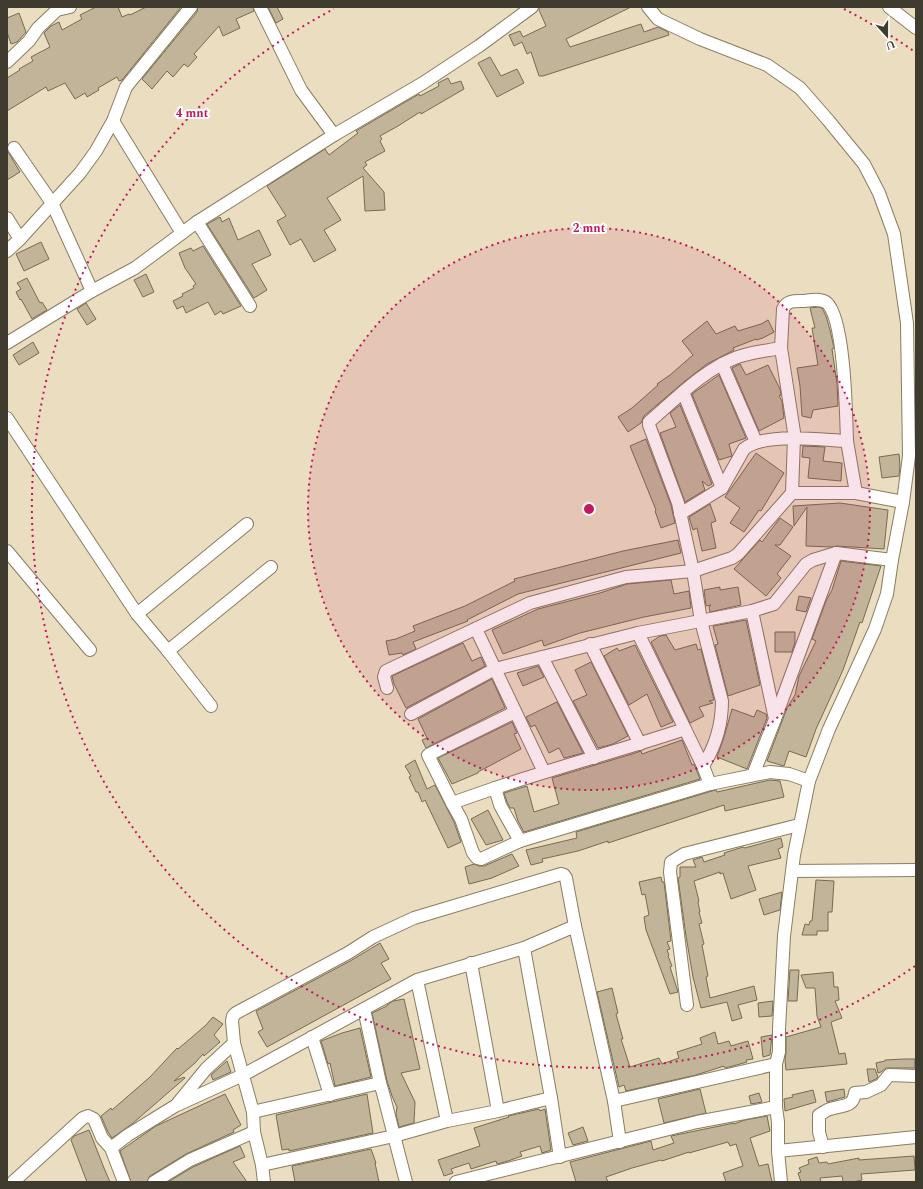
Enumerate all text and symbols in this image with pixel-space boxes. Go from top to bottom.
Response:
north arrow [867,16,907,56]
text: U [883,35,898,54]
text: 4 mnt [176,104,209,123]
text: 2 mnt [573,219,606,238]
centre of rings [582,502,596,516]

